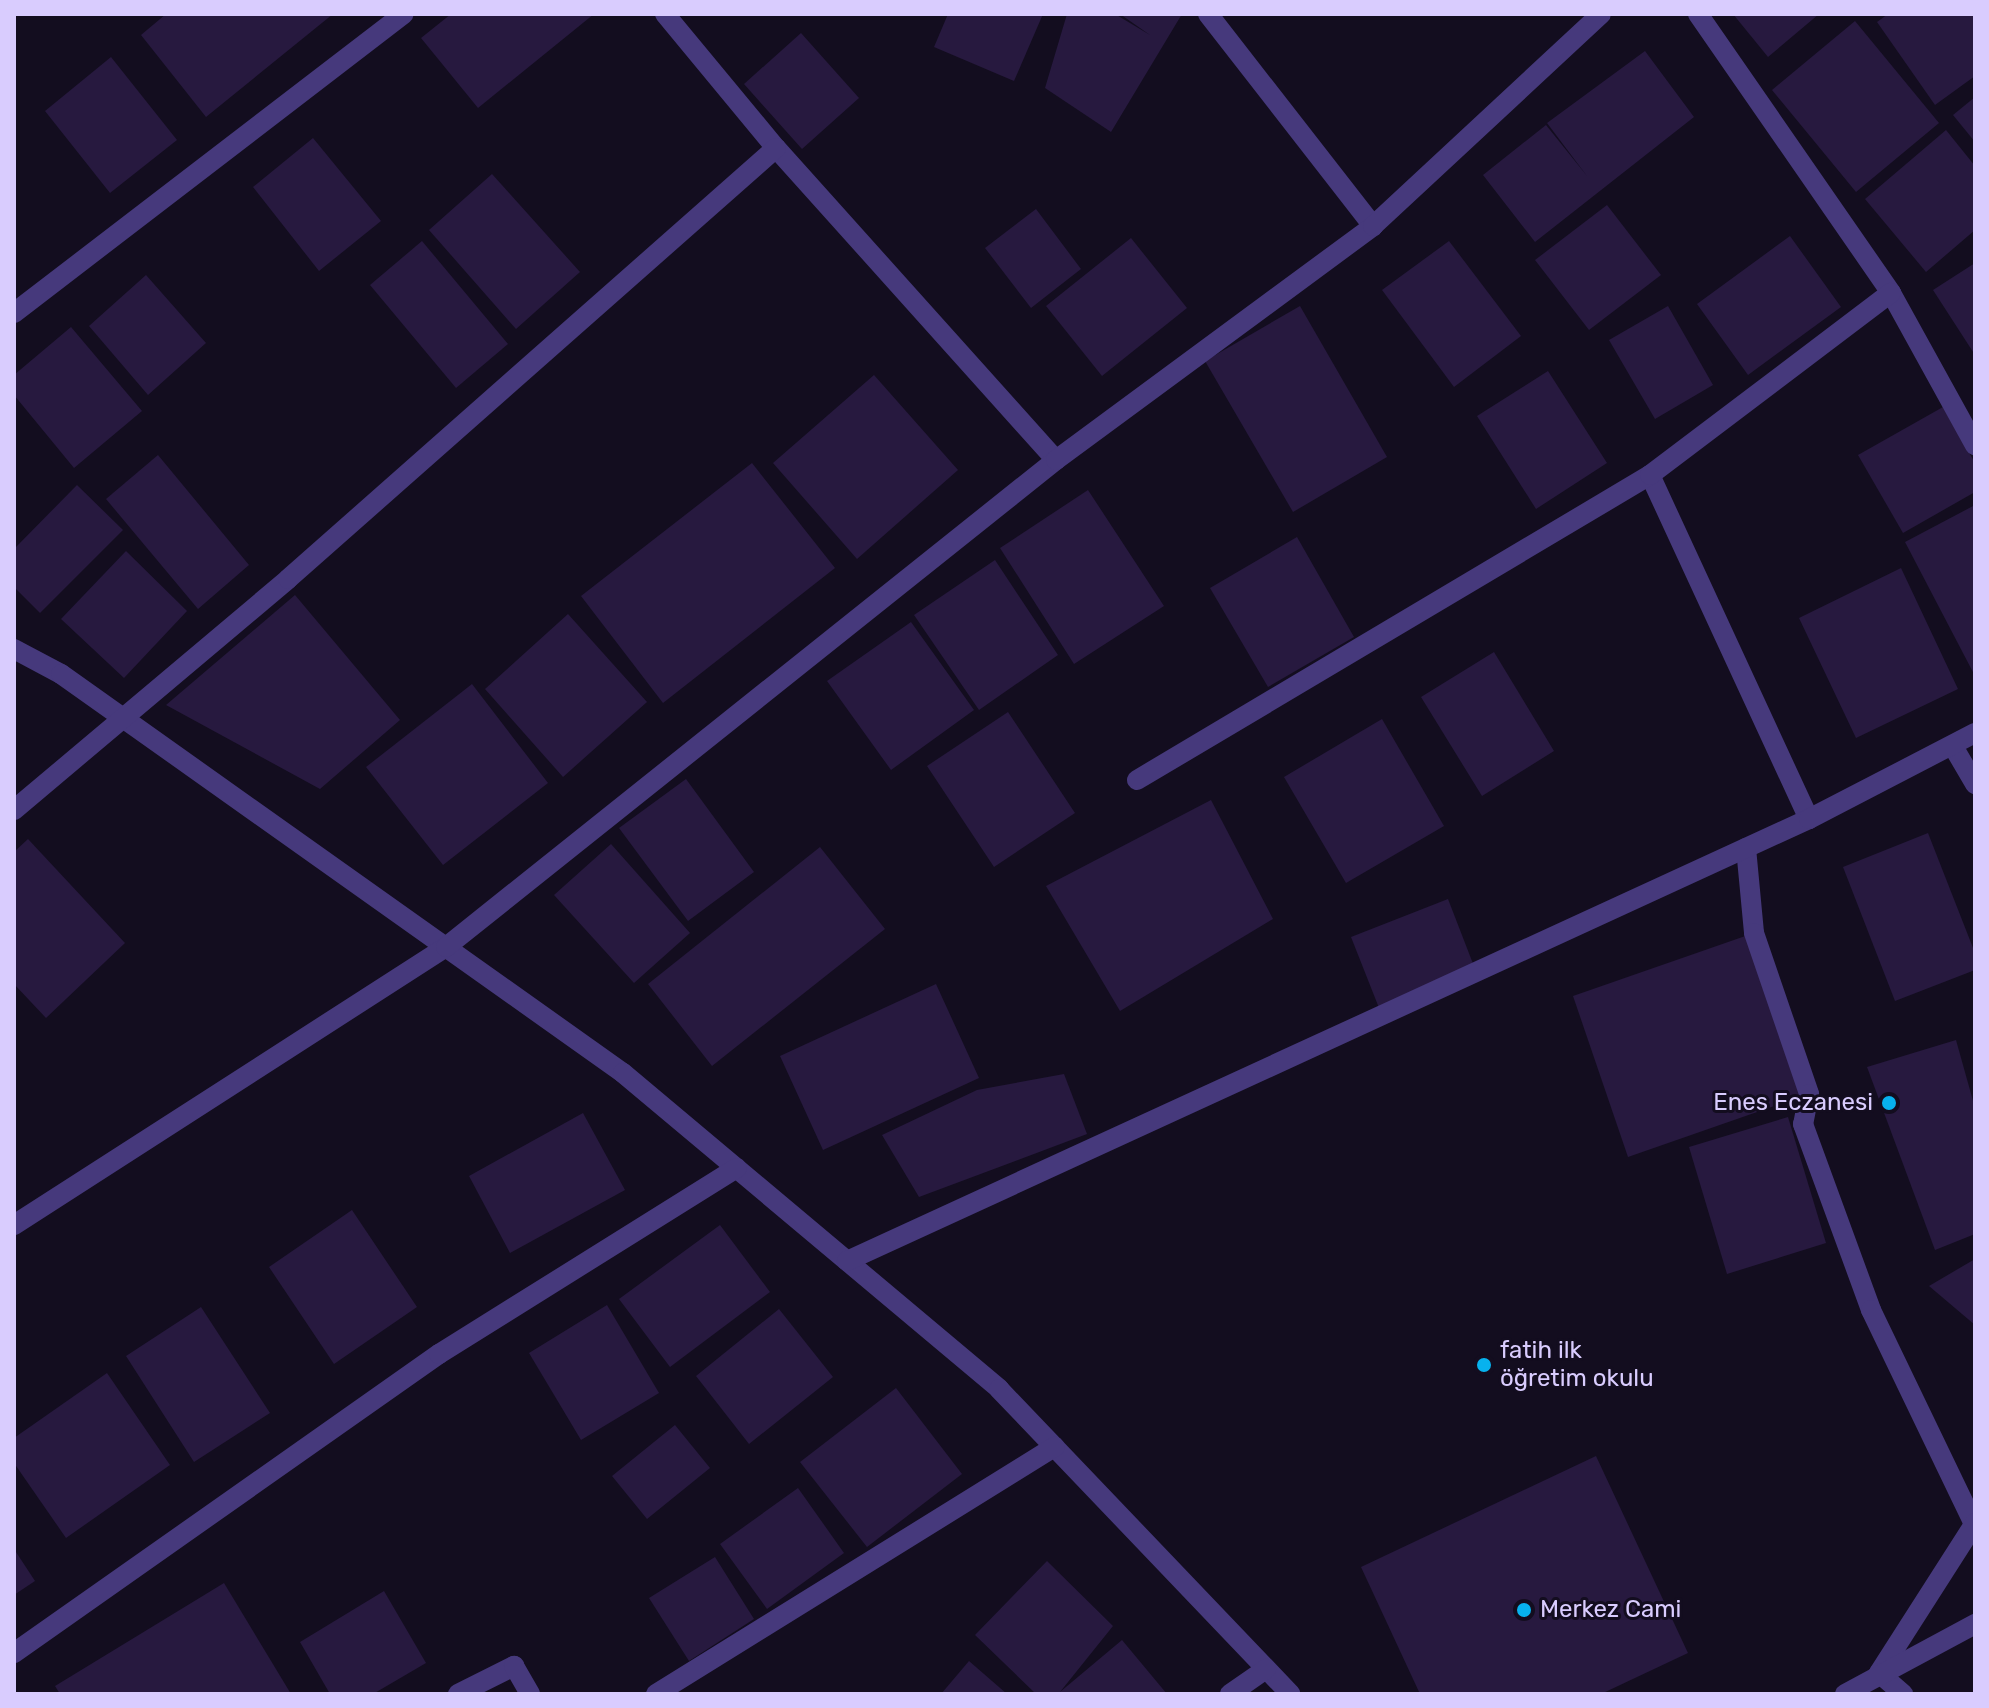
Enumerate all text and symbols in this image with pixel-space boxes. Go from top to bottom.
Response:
place label: Enes Eczanesi [1713,1089,1873,1117]
marker: Enes Eczanesi [1880,1094,1898,1112]
place label: fatih ilk öğretim okulu [1500,1337,1654,1393]
marker: fatih ilk öğretim okulu [1475,1356,1493,1374]
place label: Merkez Cami [1540,1596,1681,1624]
marker: Merkez Cami [1515,1601,1533,1619]

